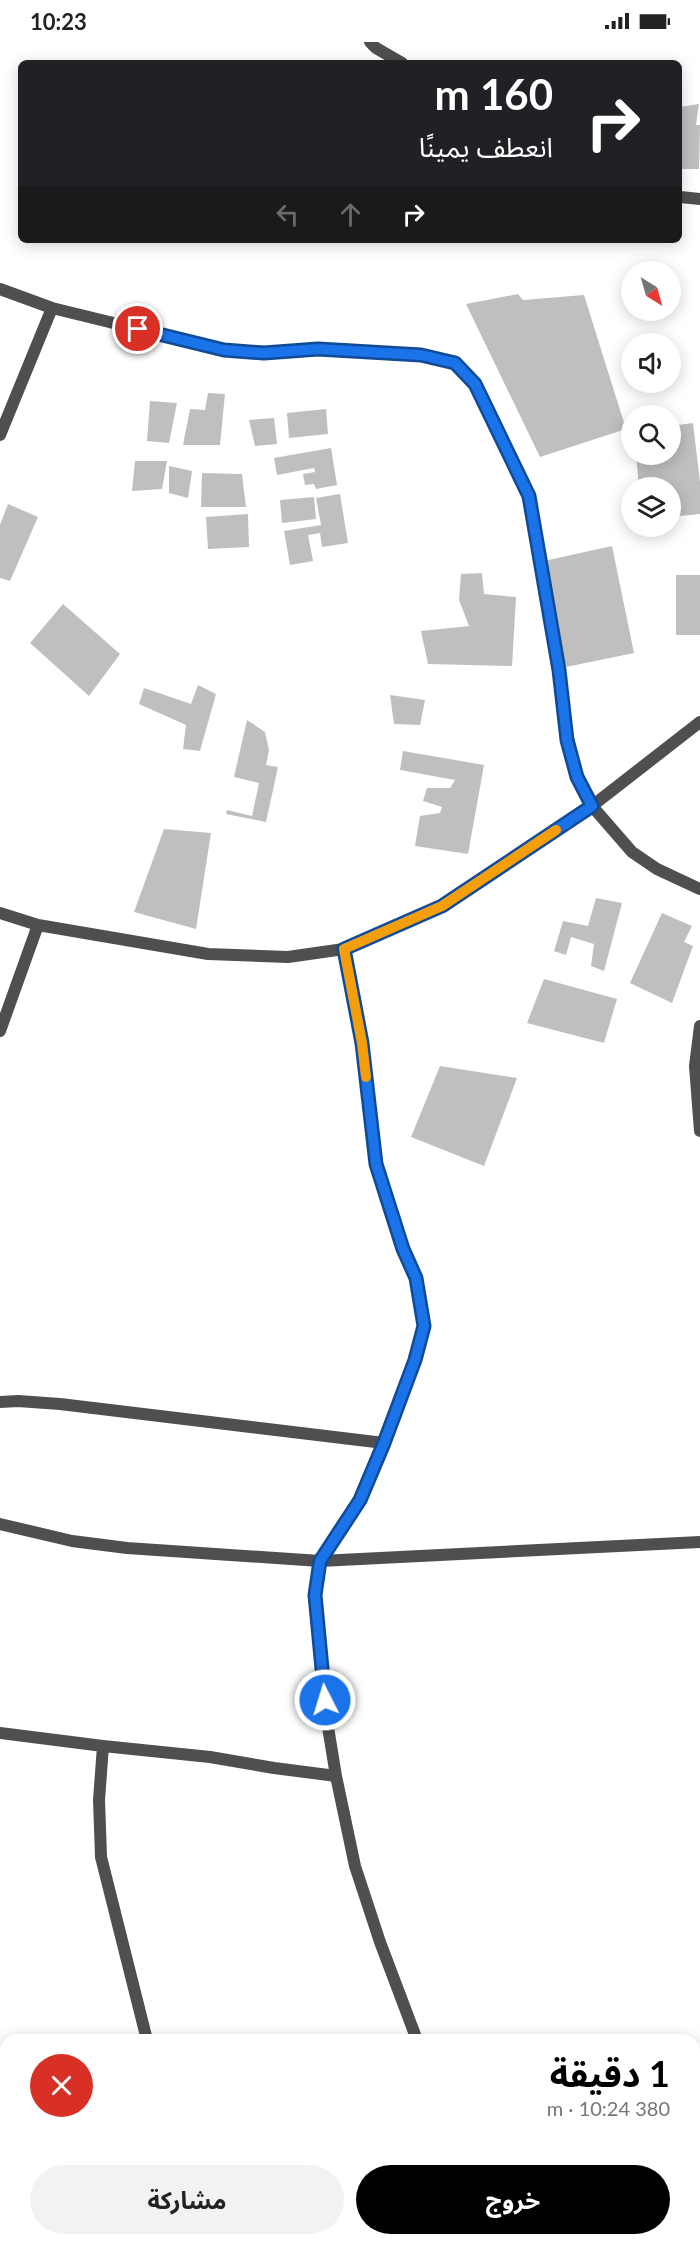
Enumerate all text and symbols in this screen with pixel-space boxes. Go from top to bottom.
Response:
text: 10:23 [30,8,87,35]
text: 160 m [435,69,553,119]
icon: right [574,84,652,162]
text: انعطف يمينًا [419,130,553,163]
icon: left [271,198,304,231]
icon: ahead [334,198,367,231]
icon: right [397,198,430,231]
north arrow [621,261,681,321]
map controls [621,261,681,537]
pin [112,303,163,354]
icon: arrive [121,312,154,345]
button: sound [621,333,681,393]
button: search [621,405,681,465]
button: layers [621,477,681,537]
position arrow [293,1668,357,1732]
text: 1 دقيقة [550,2051,670,2095]
button: close [30,2054,93,2117]
text: 380 m · 10:24 [547,2096,670,2120]
button: مشاركة [30,2165,344,2234]
button: خروج [356,2165,670,2234]

